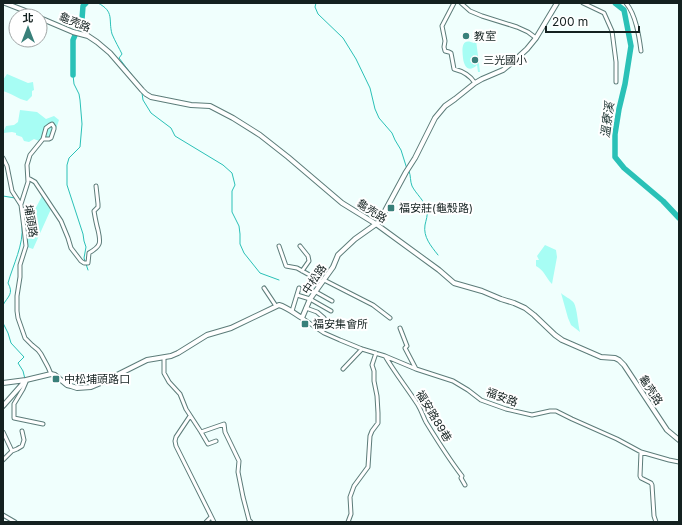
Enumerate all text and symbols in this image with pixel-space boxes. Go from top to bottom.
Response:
north arrow [8,8,48,48]
scale bar [546,8,639,34]
street label: 龜壳路 [57,9,93,35]
text: 北 [23,11,34,25]
text: 200 m [552,14,588,29]
place label: 教室 [474,29,496,43]
marker: 教室 [461,31,471,41]
place label: 三光國小 [483,53,527,67]
marker: 三光國小 [470,55,480,65]
water label: 溫寮溪 [597,99,617,139]
street label: 龜壳路 [354,196,390,226]
place label: 福安莊(龜殼路) [399,201,473,215]
marker: 福安莊(龜殼路) [386,203,396,213]
street label: 埔頭路 [22,204,40,238]
street label: 中松路 [299,261,329,297]
place label: 福安集會所 [313,317,368,331]
marker: 福安集會所 [300,319,310,329]
place label: 中松埔頭路口 [64,372,130,386]
street label: 龜壳路 [636,372,666,408]
marker: 中松埔頭路口 [51,374,61,384]
street label: 福安路 [484,385,520,409]
street label: 福安路89巷 [413,388,455,444]

